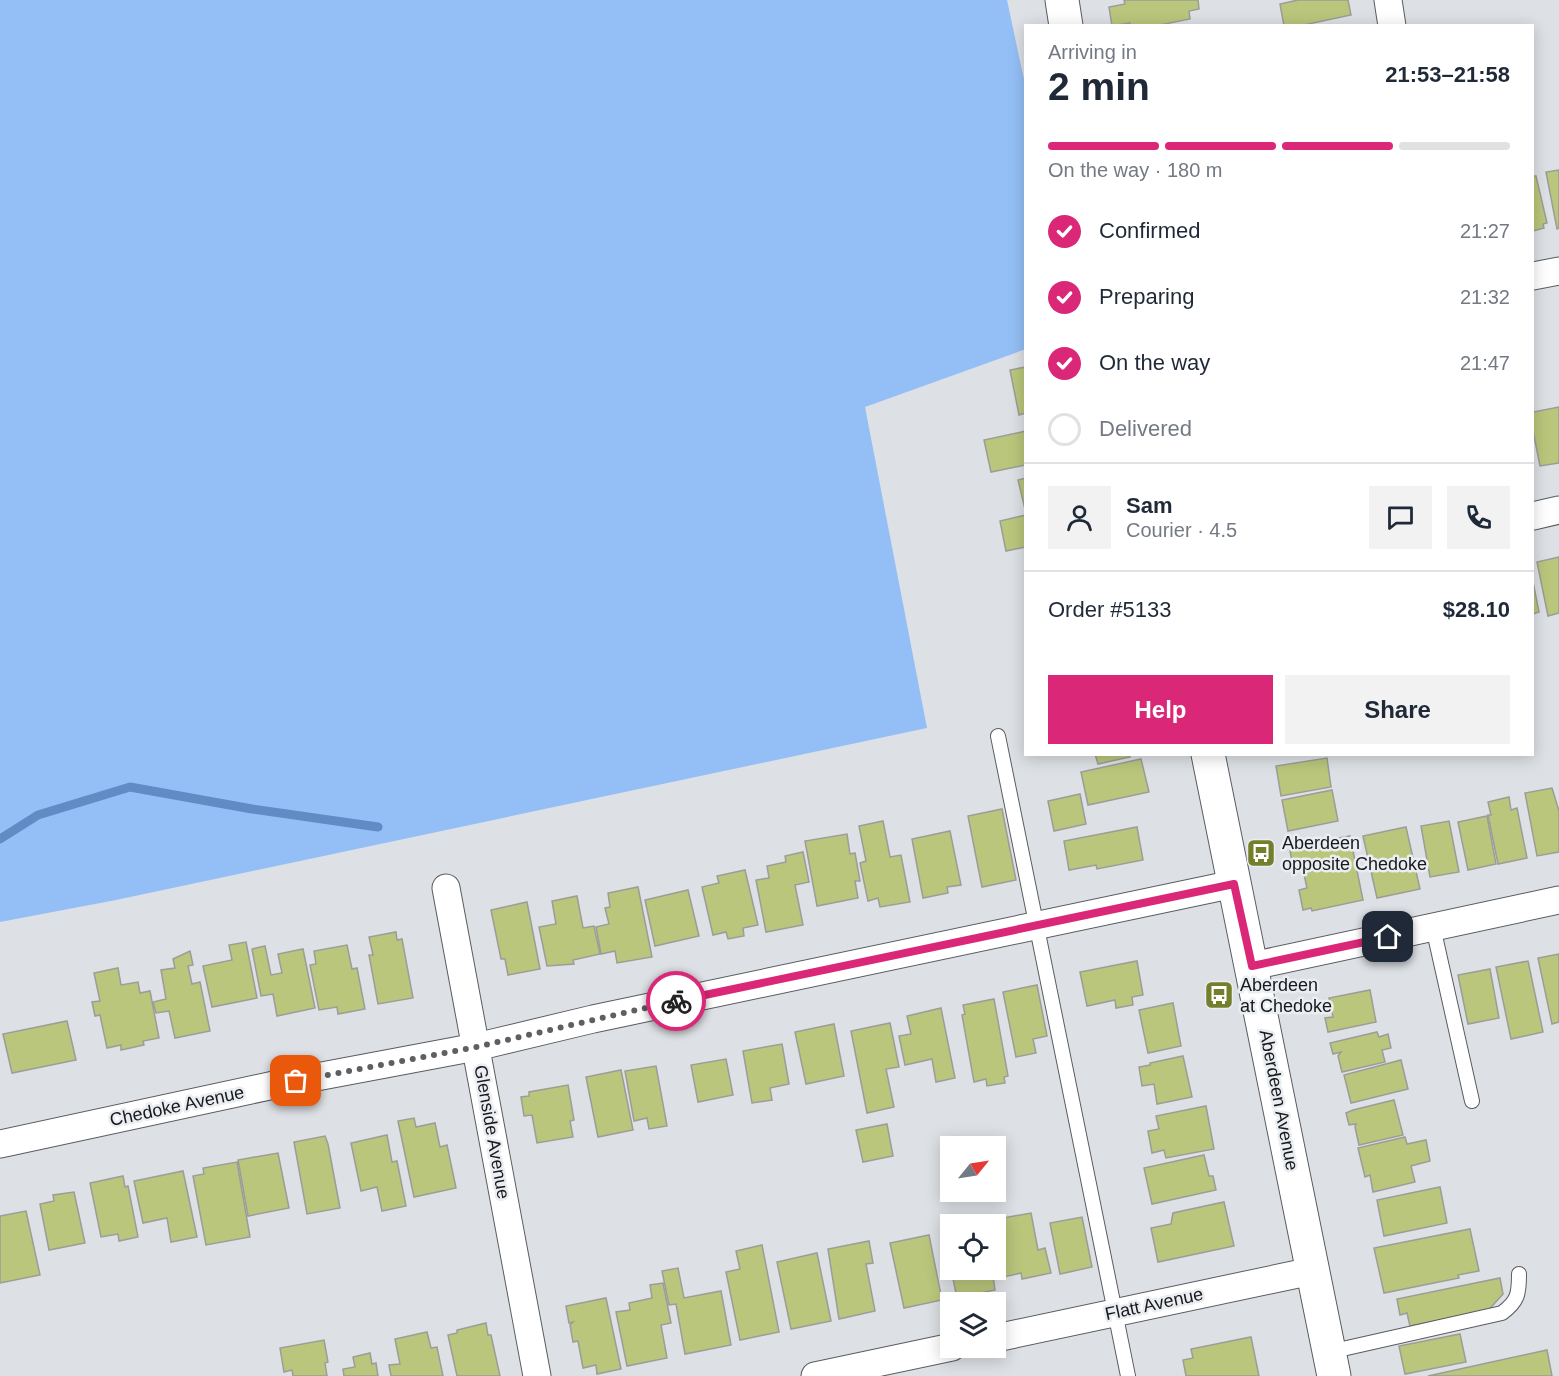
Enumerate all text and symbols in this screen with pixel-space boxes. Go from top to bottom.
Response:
text: Arriving in [1048,41,1137,63]
text: 21:53–21:58 [1385,62,1510,87]
text: 2 min [1048,65,1150,108]
text: On the way · 180 m [1048,159,1223,181]
icon: check [1048,215,1081,248]
text: Confirmed [1099,218,1200,243]
text: 21:27 [1460,220,1510,242]
icon: check [1048,281,1081,314]
text: Preparing [1099,284,1194,309]
text: 21:32 [1460,286,1510,308]
icon: check [1048,347,1081,380]
text: On the way [1099,350,1210,375]
text: 21:47 [1460,352,1510,374]
text: Delivered [1099,416,1192,441]
button: person [1048,486,1111,549]
button: chat [1369,486,1432,549]
button: phone [1447,486,1510,549]
text: Sam [1126,493,1172,518]
text: Courier · 4.5 [1126,519,1237,541]
text: Order #5133 [1048,597,1172,622]
text: $28.10 [1443,597,1510,622]
button: Help [1048,675,1273,744]
button: Share [1285,675,1510,744]
place label: Aberdeen opposite Chedoke [1282,833,1427,874]
bus stop icon: Aberdeen opposite Chedoke [1245,837,1277,869]
pin [1362,911,1413,962]
icon: home [1371,920,1404,953]
courier [646,971,706,1031]
place label: Aberdeen at Chedoke [1240,975,1332,1016]
bus stop icon: Aberdeen at Chedoke [1203,979,1235,1011]
icon: bike [660,985,693,1018]
street label: Aberdeen Avenue [1256,1028,1302,1172]
pin [270,1055,321,1106]
street label: Glenside Avenue [470,1063,514,1201]
icon: bag [279,1064,312,1097]
street label: Chedoke Avenue [108,1082,246,1130]
north arrow [940,1136,1006,1202]
map controls [940,1136,1006,1358]
button: locate [940,1214,1006,1280]
street label: Flatt Avenue [1103,1284,1205,1324]
button: layers [940,1292,1006,1358]

